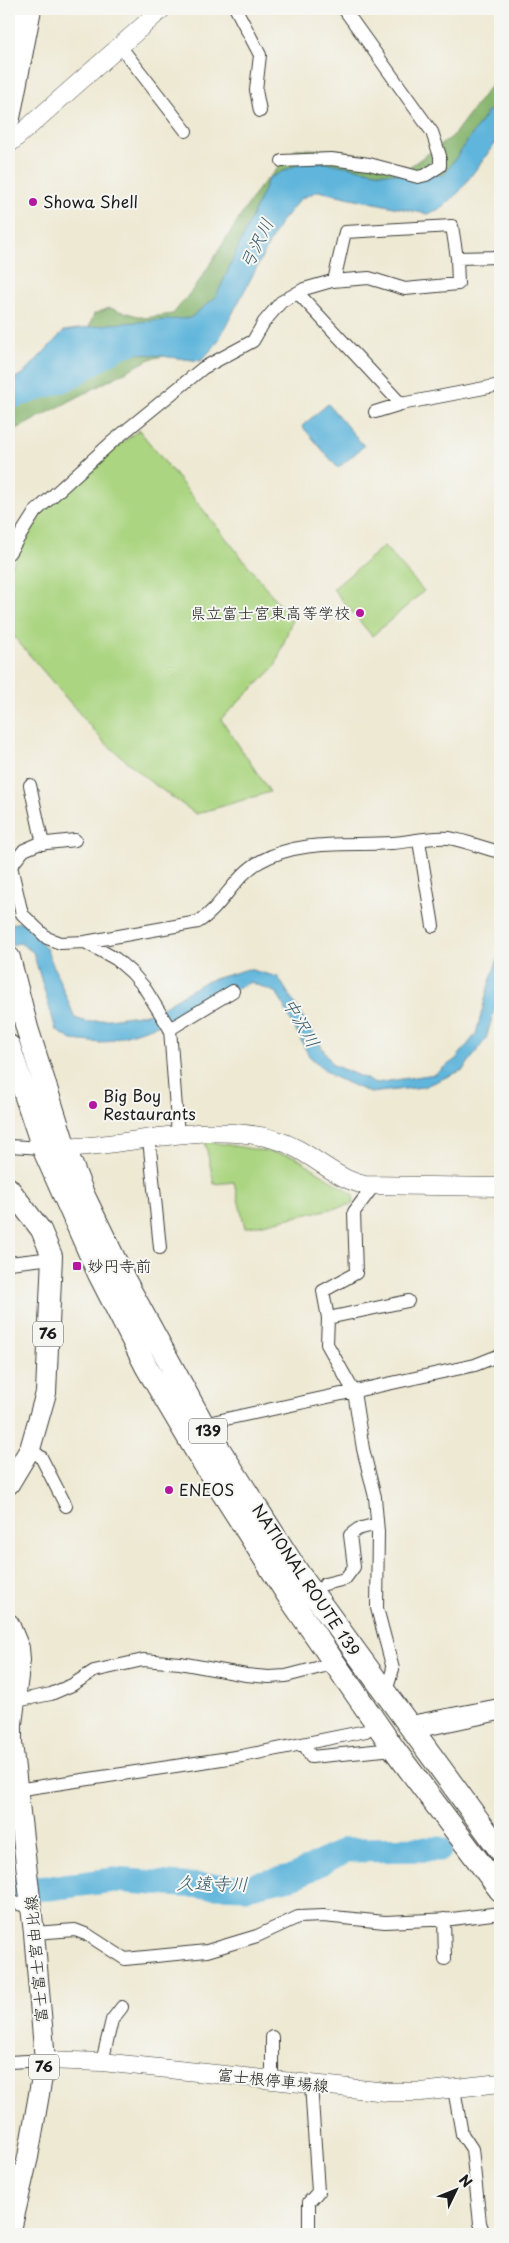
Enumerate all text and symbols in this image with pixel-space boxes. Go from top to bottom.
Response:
place label: Showa Shell [43,189,138,213]
marker: Showa Shell [27,196,39,208]
water label: 弓沢川 [232,213,280,274]
place label: 県立富士宮東高等学校 [190,600,350,624]
marker: 県立富士宮東高等学校 [354,607,366,619]
water label: 中沢川 [277,992,327,1052]
place label: Big Boy Restaurants [103,1083,196,1125]
marker: Big Boy Restaurants [87,1099,99,1111]
place label: 妙円寺前 [87,1253,151,1277]
marker: 妙円寺前 [71,1260,83,1272]
road number: 76 [33,1322,63,1346]
road number: 139 [189,1418,227,1444]
place label: ENEOS [179,1477,234,1501]
marker: ENEOS [163,1484,175,1496]
street label: NATIONAL ROUTE 139 [247,1499,367,1660]
water label: 久遠寺川 [176,1868,248,1897]
street label: 富士富士宮由比線 [17,1894,53,2024]
road number: 76 [29,2054,59,2080]
street label: 富士根停車場線 [216,2061,330,2097]
north arrow [432,2166,482,2216]
text: N [454,2170,477,2192]

